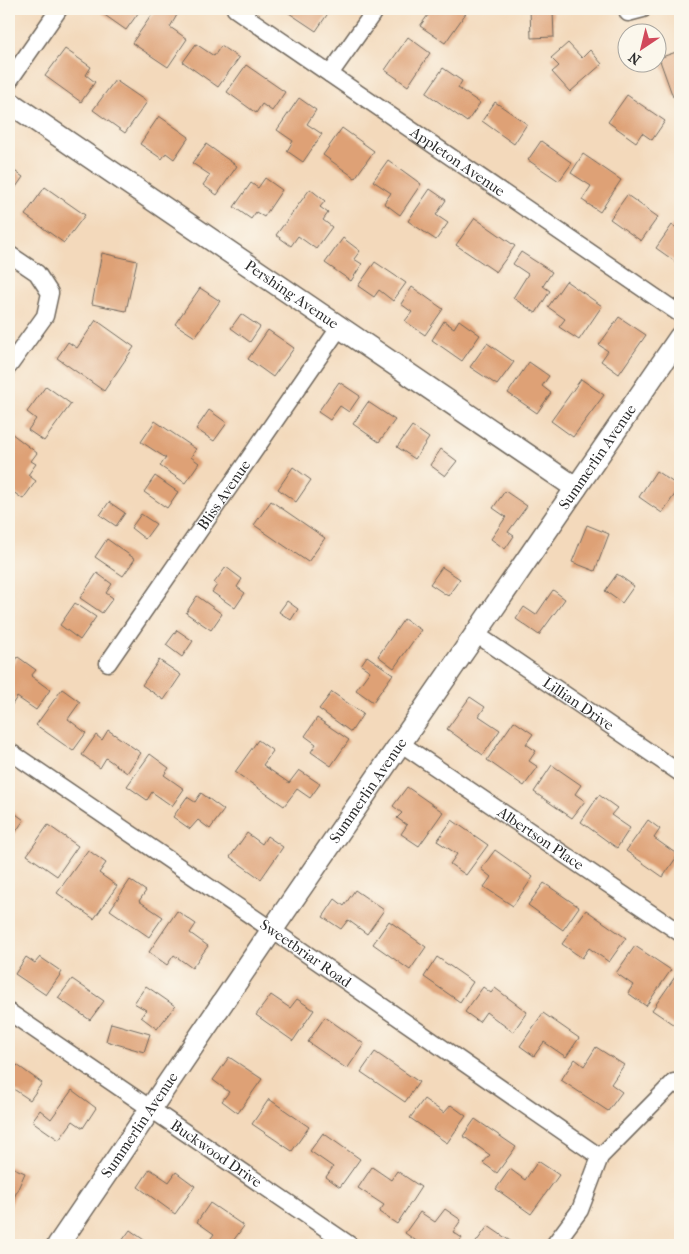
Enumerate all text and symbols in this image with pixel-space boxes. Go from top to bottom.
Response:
north arrow [616,22,666,72]
text: N [625,48,644,68]
street label: Appleton Avenue [406,122,509,201]
street label: Pershing Avenue [241,256,342,333]
street label: Summerlin Avenue [555,400,640,513]
street label: Bliss Avenue [193,456,255,534]
street label: Lillian Drive [540,673,618,735]
street label: Summerlin Avenue [325,734,411,847]
street label: Albertson Place [493,802,588,874]
street label: Sweetbriar Road [256,915,355,992]
street label: Summerlin Avenue [97,1068,182,1181]
street label: Buckwood Drive [167,1116,266,1191]

